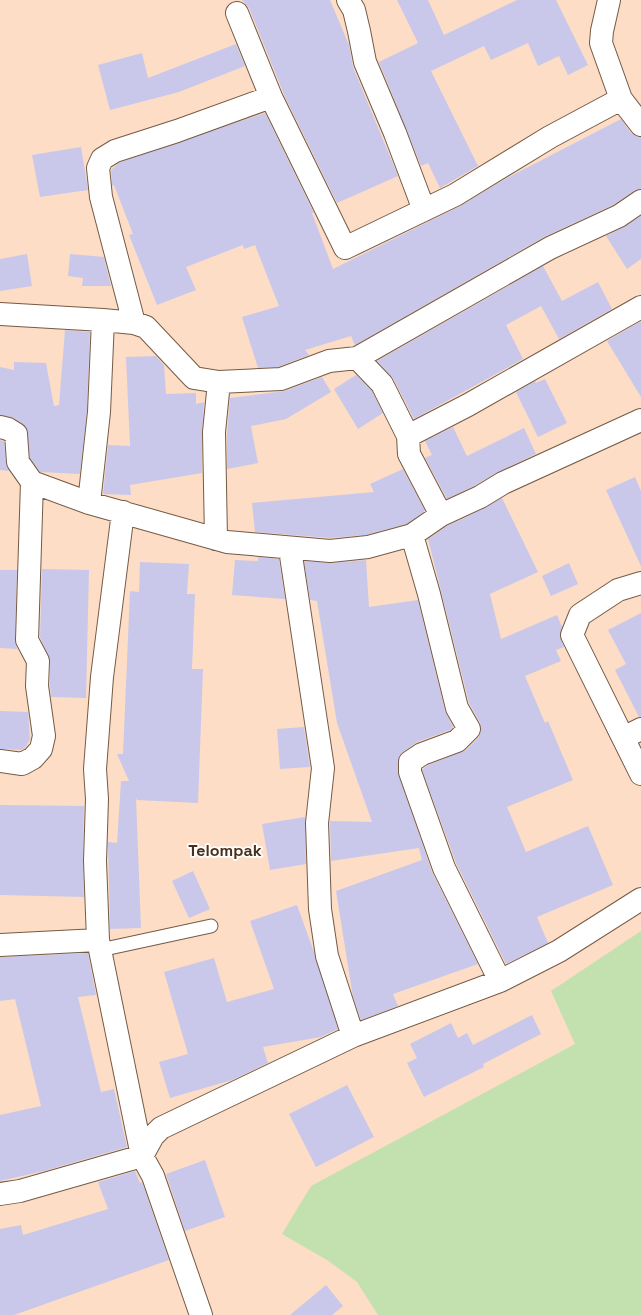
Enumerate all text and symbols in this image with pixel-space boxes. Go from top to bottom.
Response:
district label: Telompak [188,840,262,861]

